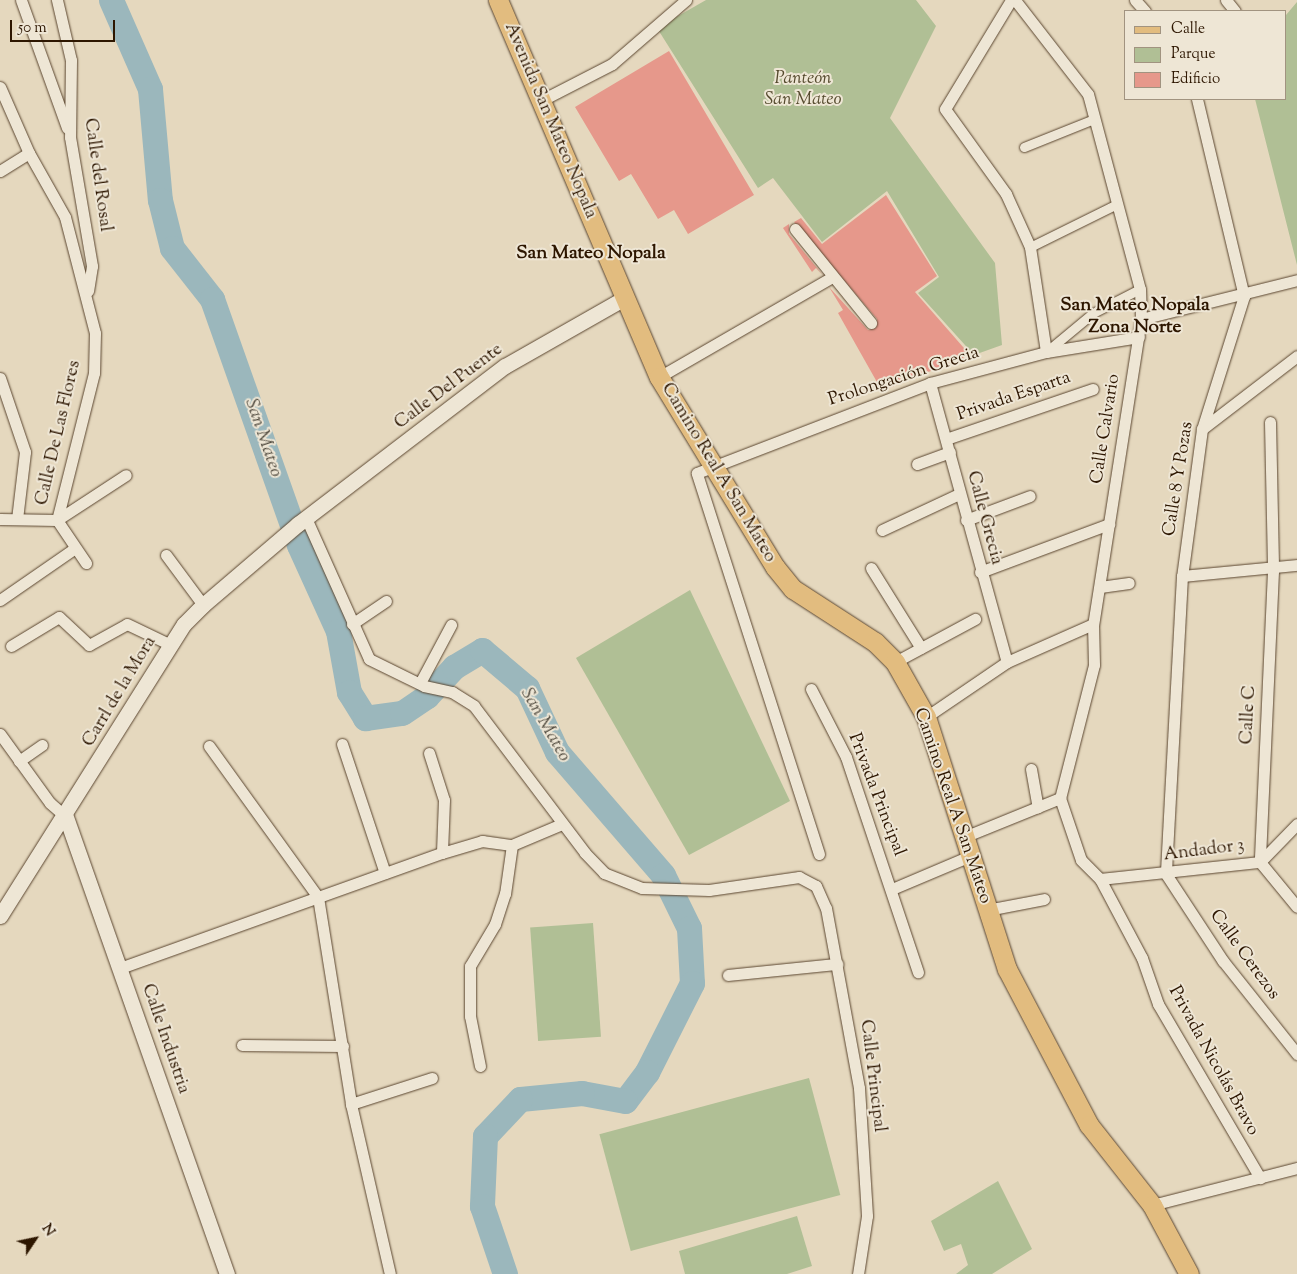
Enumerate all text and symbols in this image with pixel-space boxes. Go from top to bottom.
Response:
scale bar [12,10,118,42]
legend [1124,10,1287,100]
text: 50 m [18,18,47,39]
text: Calle [1171,19,1205,40]
street label: Avenida San Mateo Nopala [499,20,601,222]
text: Parque [1171,44,1215,65]
park label: Panteón San Mateo [764,69,842,112]
text: Edificio [1171,69,1220,90]
street label: Calle del Rosal [78,117,116,233]
district label: San Mateo Nopala [516,243,666,265]
district label: San Mateo Nopala Zona Norte [1060,295,1210,339]
street label: Calle Del Puente [391,339,507,435]
street label: Prolongación Grecia [826,342,982,412]
street label: Calle De Las Flores [32,358,86,508]
street label: Privada Esparta [954,367,1074,427]
street label: Calle Calvario [1087,372,1125,486]
street label: Camino Real A San Mateo [656,379,780,567]
water label: San Mateo [239,396,287,480]
street label: Calle 8 Y Pozas [1159,420,1199,538]
street label: Calle Grecia [961,469,1007,567]
street label: Carrl de la Mora [79,633,161,751]
water label: San Mateo [515,684,575,766]
street label: Calle C [1237,685,1261,745]
street label: Camino Real A San Mateo [908,705,996,907]
street label: Privada Principal [843,730,909,860]
street label: Andador 3 [1162,835,1246,867]
street label: Calle Cerezos [1204,906,1284,1004]
street label: Calle Industria [136,981,194,1097]
street label: Privada Nicolás Bravo [1163,982,1263,1140]
street label: Calle Principal [854,1018,890,1134]
north arrow [10,1214,60,1264]
text: N [36,1220,59,1241]

